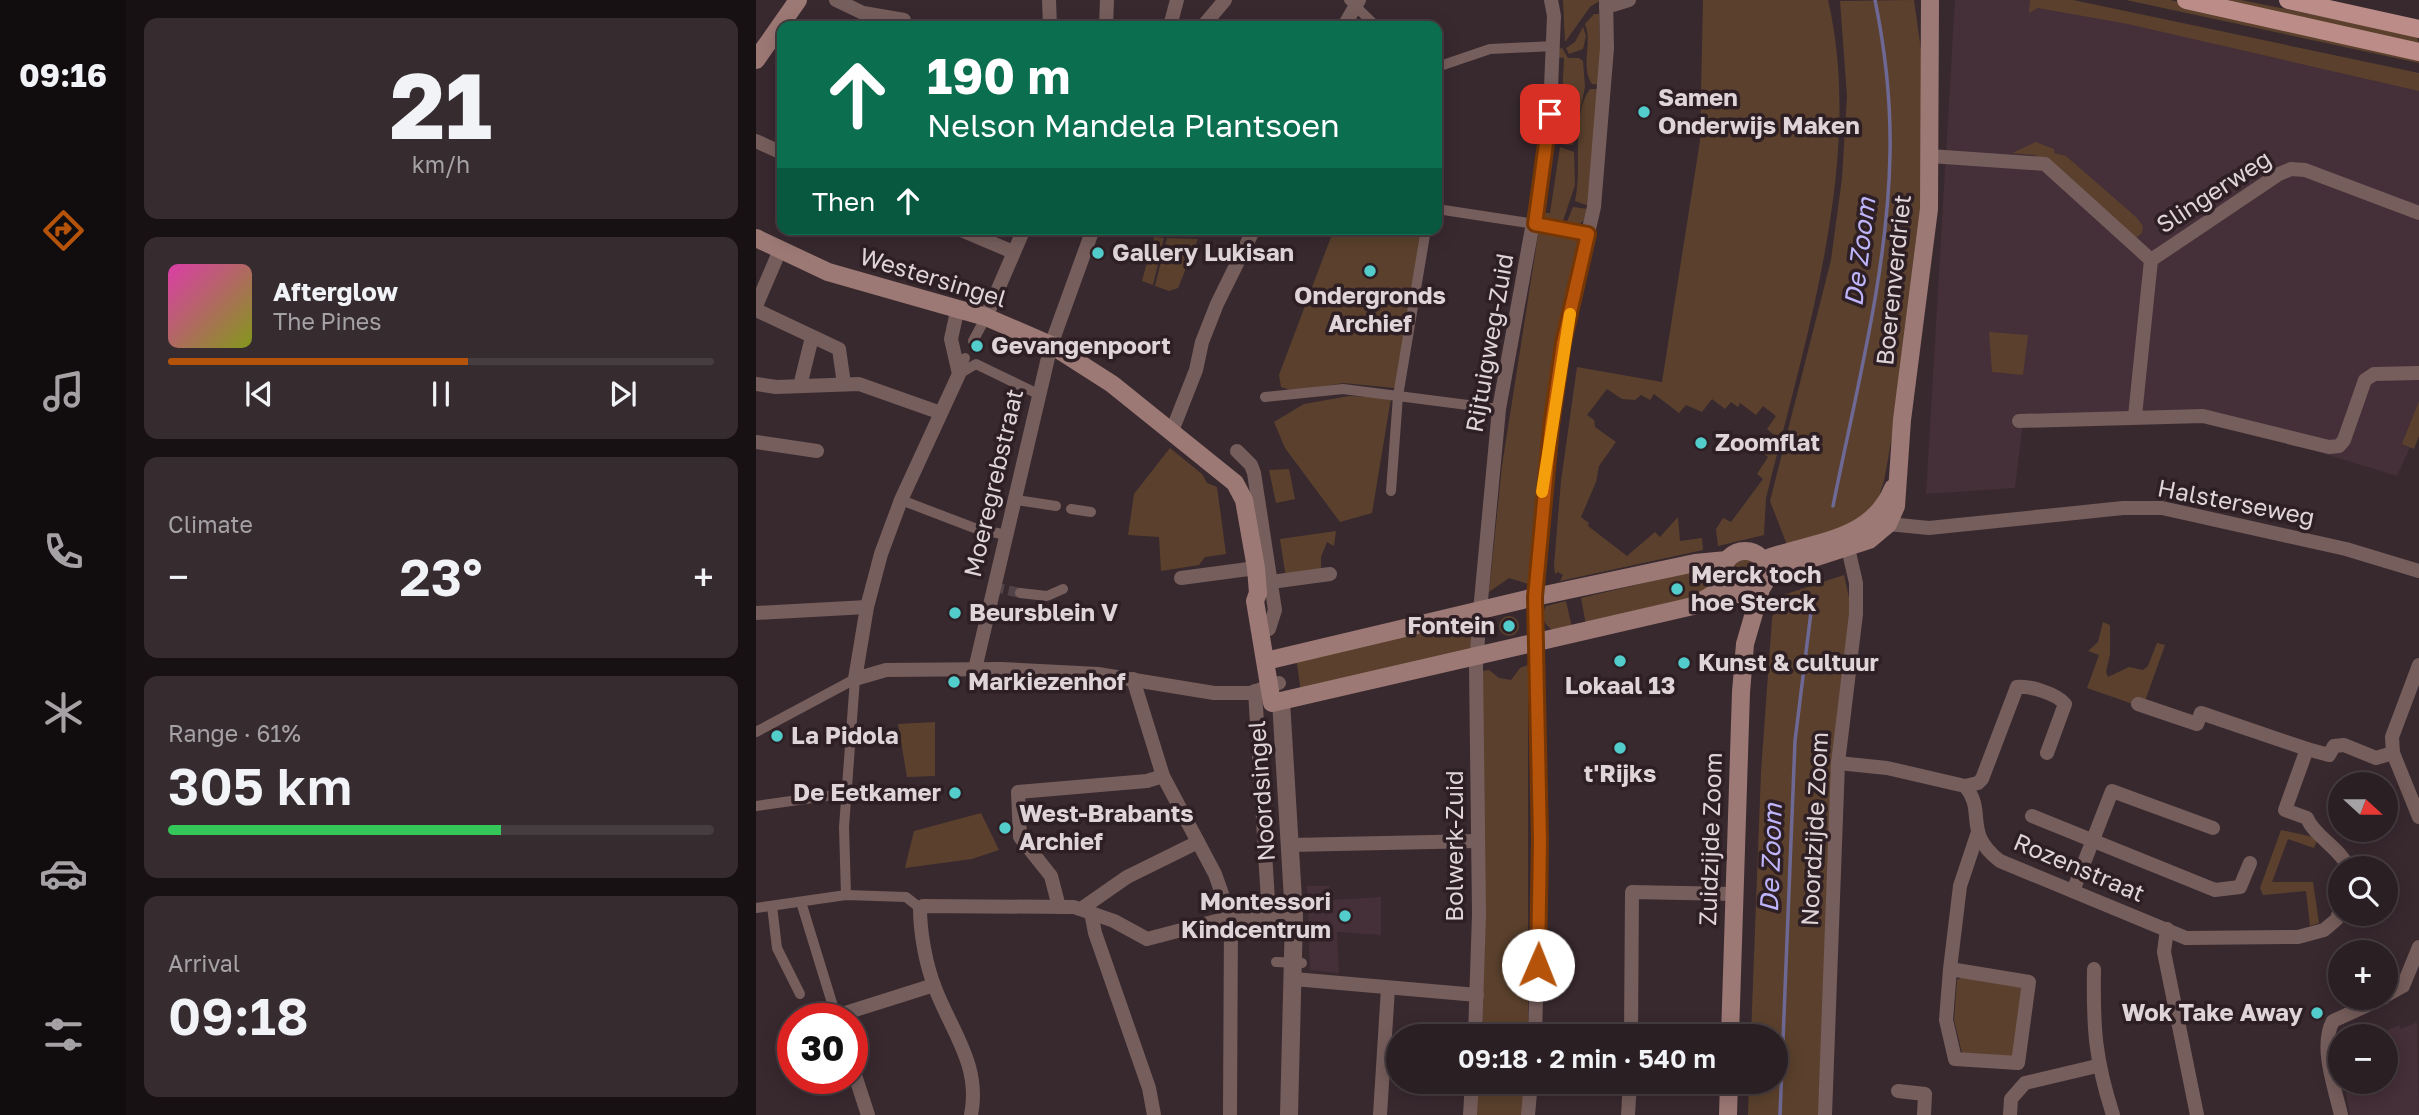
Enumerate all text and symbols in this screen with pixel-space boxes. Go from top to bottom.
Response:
text: 190 m [927,46,1070,105]
icon: ahead [812,49,903,140]
text: 21 [390,50,492,159]
text: 09:16 [19,56,107,94]
place label: Samen Onderwijs Maken [1658,82,1860,139]
pin [1520,84,1580,144]
icon: arrive [1531,95,1569,133]
marker: Samen Onderwijs Maken [1636,104,1652,120]
text: Nelson Mandela Plantsoen [927,106,1340,144]
street label: Slingerweg [2151,143,2276,238]
text: km/h [412,150,470,178]
icon: ahead [889,182,927,220]
text: Then [812,186,875,217]
street label: Boerenverdriet [1869,193,1916,367]
water label: De Zoom [1837,195,1882,308]
icon: directions [39,206,88,255]
place label: Gallery Lukisan [1112,237,1294,266]
street label: Westersingel [857,240,1010,313]
marker: Gallery Lukisan [1090,245,1106,261]
street label: Rijtuigweg-Zuid [1459,251,1519,434]
marker: Ondergronds Archief [1362,263,1378,279]
text: Afterglow [273,276,398,307]
place label: Ondergronds Archief [1294,280,1446,337]
text: The Pines [273,307,381,335]
place label: Gevangenpoort [991,330,1171,359]
marker: Gevangenpoort [969,338,985,354]
icon: music [39,367,88,416]
icon: previous [240,375,278,413]
icon: pause [422,375,460,413]
icon: next [604,375,642,413]
street label: Moeregrebstraat [957,386,1028,580]
place label: Zoomflat [1715,427,1820,456]
marker: Zoomflat [1693,435,1709,451]
street label: Halsterseweg [2155,472,2317,531]
text: Climate [168,510,253,538]
icon: phone [39,527,88,576]
text: 23° [400,545,482,607]
text: − [168,554,189,599]
text: + [693,554,714,599]
place label: Merck toch hoe Sterck [1691,559,1822,616]
marker: Merck toch hoe Sterck [1669,581,1685,597]
place label: Beursblein V [969,597,1118,626]
marker: Beursblein V [947,605,963,621]
place label: Fontein [1407,610,1495,639]
marker: Fontein [1501,618,1517,634]
place label: Kunst & cultuur [1698,647,1879,676]
marker: Lokaal 13 [1612,653,1628,669]
marker: Kunst & cultuur [1676,655,1692,671]
place label: Markiezenhof [968,666,1126,695]
place label: Lokaal 13 [1565,670,1675,699]
marker: Markiezenhof [946,674,962,690]
icon: climate [39,688,88,737]
text: Range · 61% [168,719,301,747]
place label: La Pidola [791,720,899,749]
street label: Noordsingel [1241,720,1280,863]
marker: La Pidola [769,728,785,744]
street label: Noordzijde Zoom [1794,731,1833,927]
marker: t'Rijks [1612,740,1628,756]
street label: Zuidzijde Zoom [1692,752,1727,926]
text: 305 km [168,754,352,816]
place label: t'Rijks [1584,758,1656,787]
street label: Bolwerk-Zuid [1439,770,1468,922]
north arrow [2328,772,2398,842]
map controls [2328,772,2398,1094]
place label: De Eetkamer [793,777,941,806]
marker: De Eetkamer [947,785,963,801]
place label: West-Brabants Archief [1019,798,1194,855]
water label: De Zoom [1753,802,1788,913]
marker: West-Brabants Archief [997,820,1013,836]
street label: Rozenstraat [2010,826,2149,907]
icon: car [39,849,88,898]
button: search [2328,856,2398,926]
place label: Montessori Kindcentrum [1181,886,1331,943]
marker: Montessori Kindcentrum [1337,908,1353,924]
position arrow [1501,928,1575,1002]
button: + [2328,940,2398,1010]
text: Arrival [168,949,240,977]
text: 09:18 [168,984,309,1046]
place label: Wok Take Away [2121,997,2304,1026]
speed limit sign: 30 [777,1003,868,1094]
marker: Wok Take Away [2309,1005,2325,1021]
icon: filters [39,1010,88,1059]
button: − [2328,1024,2398,1094]
text: 09:18 · 2 min · 540 m [1458,1043,1716,1074]

